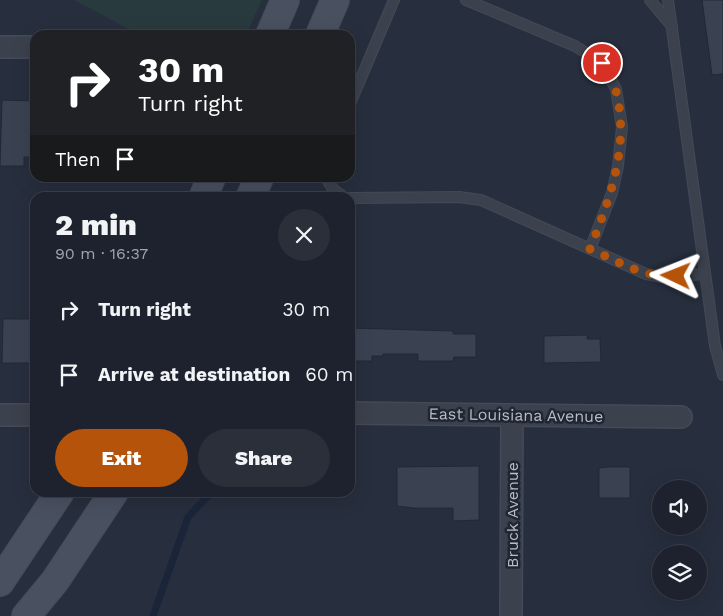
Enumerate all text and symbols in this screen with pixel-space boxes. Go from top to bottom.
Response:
pin [581,42,623,84]
text: 30 m [138,49,224,91]
icon: arrive [588,49,616,77]
icon: right [55,50,120,115]
text: Turn right [138,91,243,116]
icon: arrive [111,145,139,173]
text: Then [55,148,101,171]
text: 2 min [55,207,137,242]
button: close [278,209,330,261]
text: 90 m · 16:37 [55,244,148,263]
position arrow [649,249,701,301]
icon: right [55,296,83,324]
text: Turn right [98,298,191,321]
text: 30 m [283,298,330,321]
icon: arrive [55,361,83,389]
text: Arrive at destination [98,363,290,386]
text: 60 m [305,363,353,386]
street label: East Louisiana Avenue [429,404,603,426]
button: Exit [55,429,188,487]
button: Share [198,429,330,487]
street label: Bruck Avenue [503,462,522,568]
map controls [652,480,707,600]
button: sound [652,480,707,535]
button: layers [652,545,707,600]

